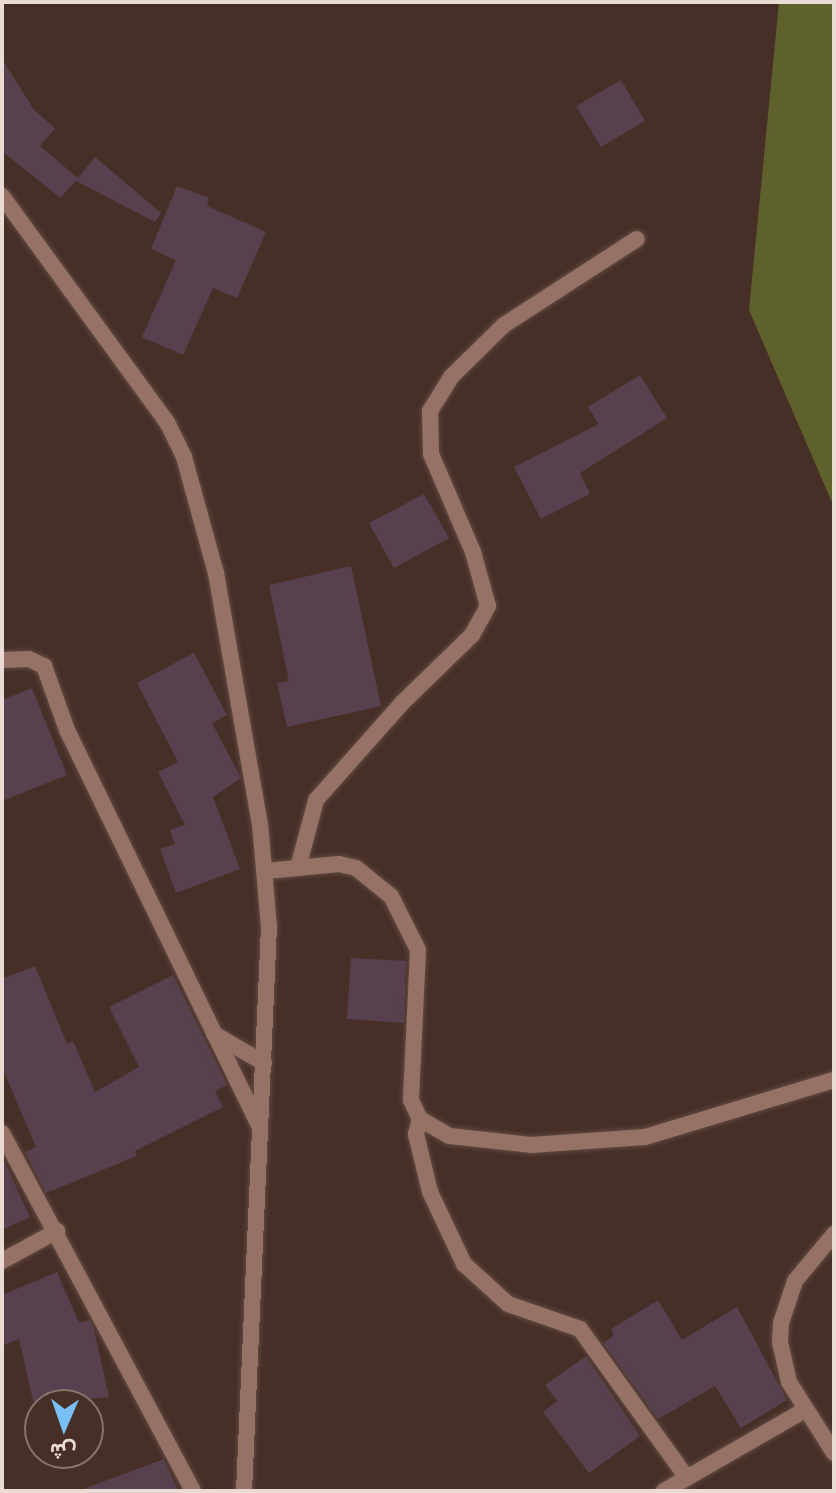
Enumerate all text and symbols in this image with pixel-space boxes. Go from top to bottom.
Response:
north arrow [24,1389,104,1469]
text: ش [50,1438,77,1465]

